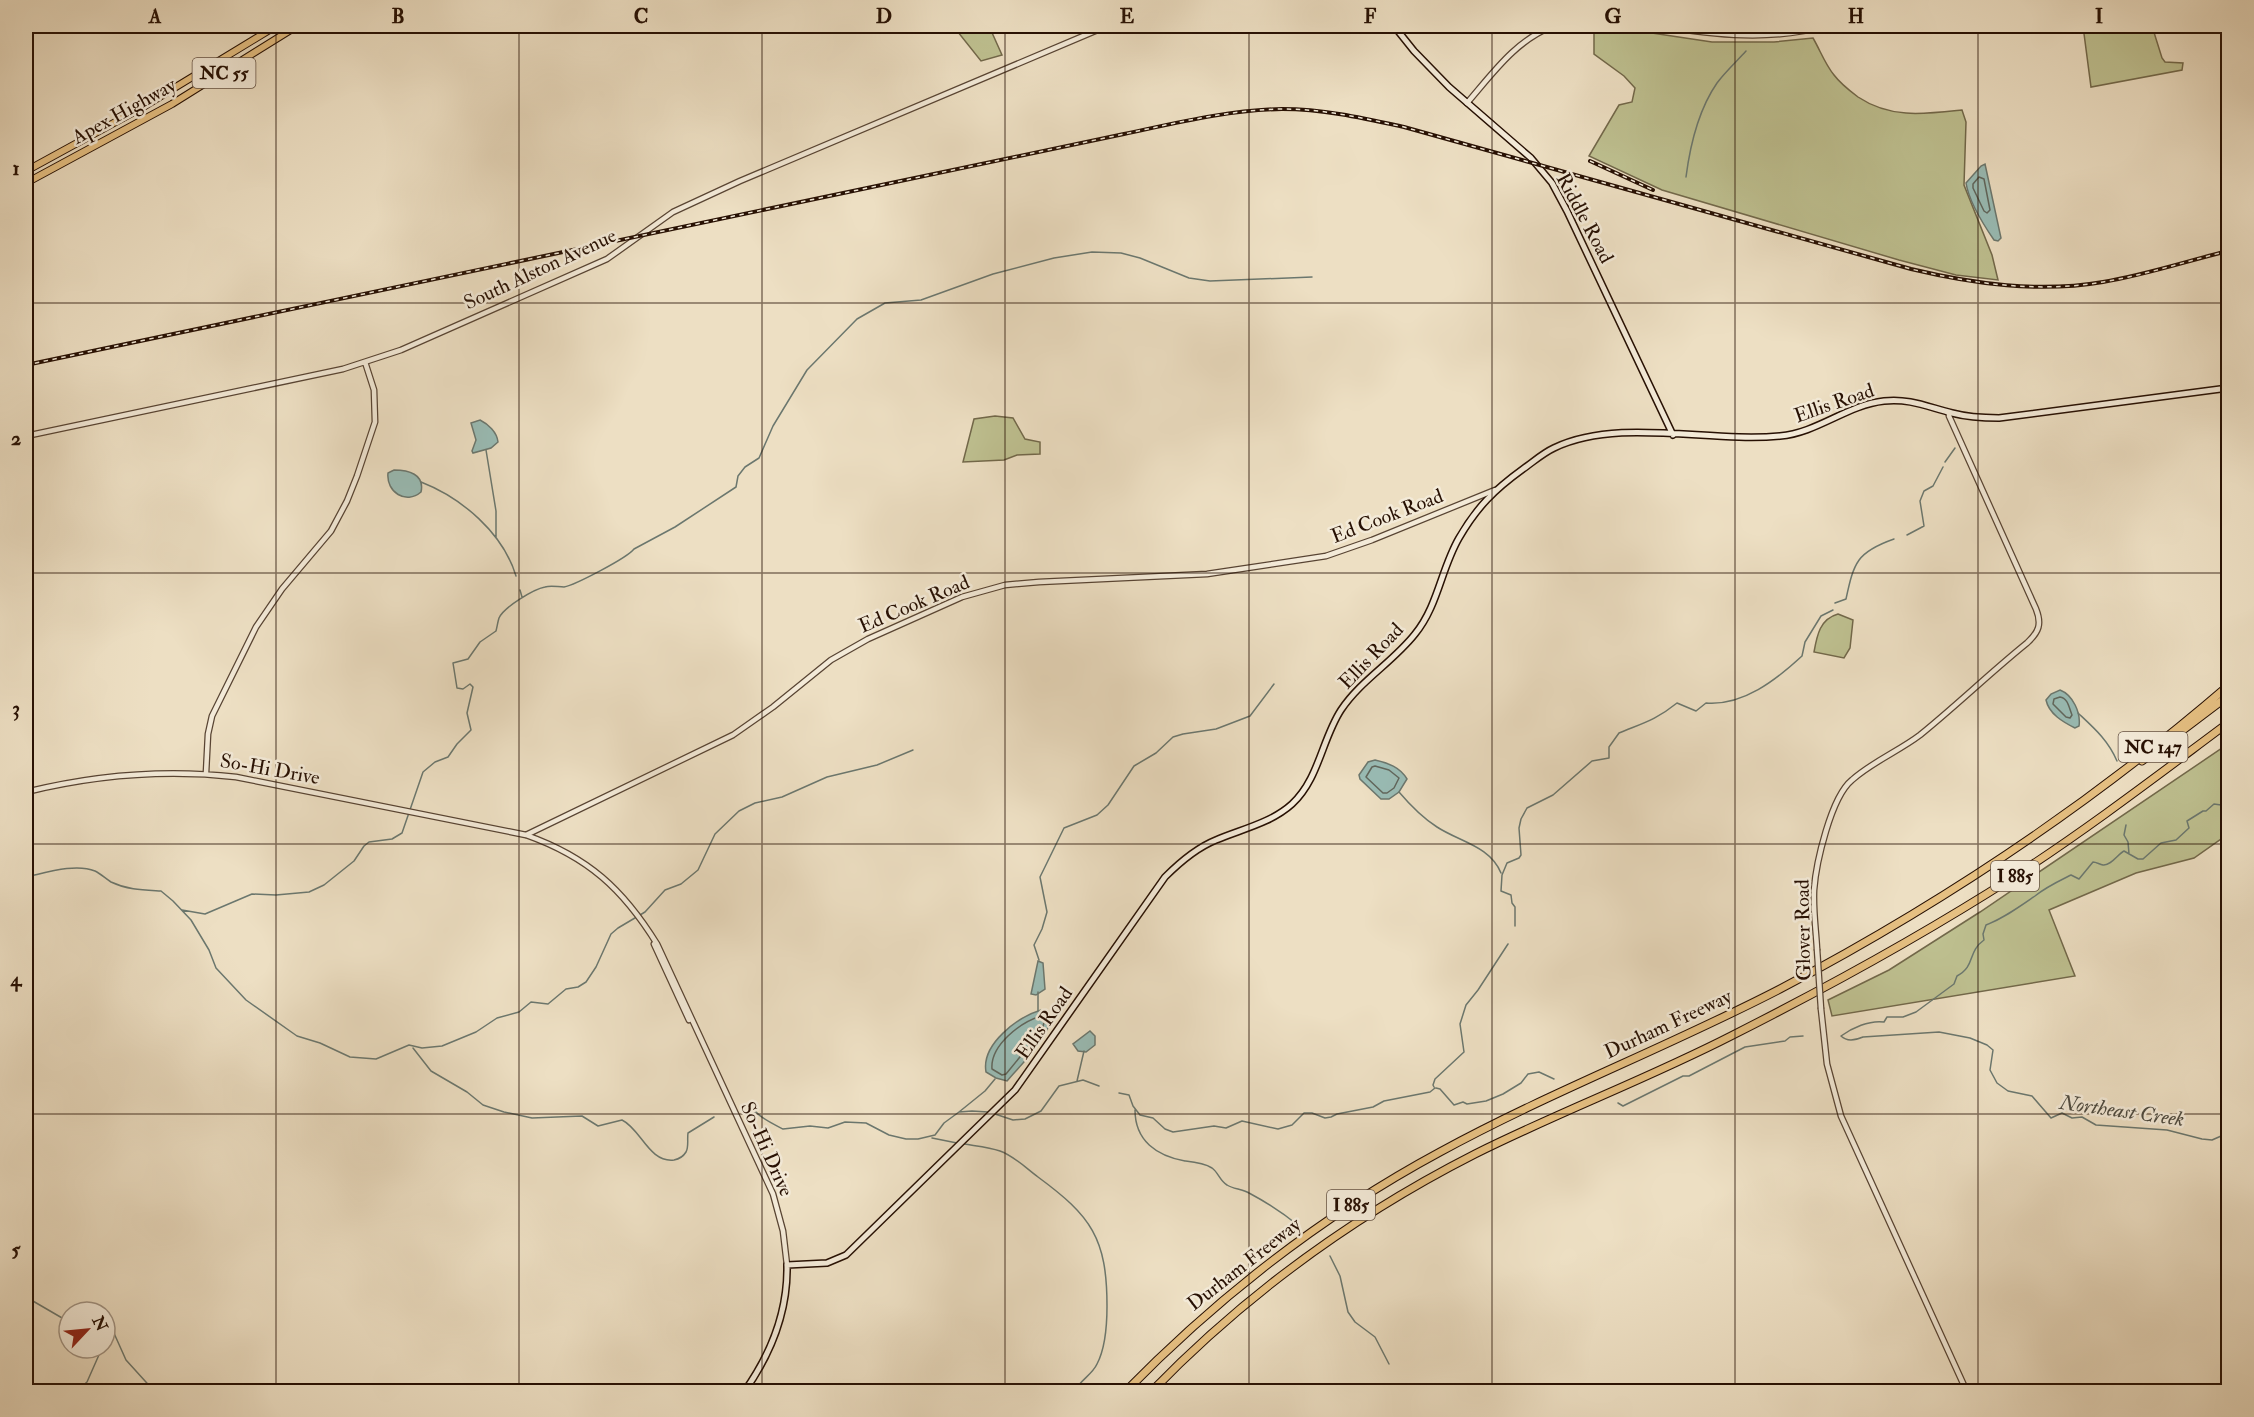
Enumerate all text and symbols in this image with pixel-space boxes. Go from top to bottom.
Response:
text: A [148,4,162,29]
text: B [391,4,405,29]
text: C [634,4,648,29]
text: D [876,4,892,29]
text: E [1120,4,1135,29]
text: F [1364,4,1377,29]
text: G [1605,4,1622,29]
text: H [1848,4,1864,29]
text: I [2095,4,2103,29]
road number: NC 55 [192,58,256,88]
street label: Apex Highway [67,72,182,151]
text: 1 [12,156,20,181]
street label: Riddle Road [1551,169,1619,268]
street label: South Alston Avenue [460,223,620,315]
street label: Ellis Road [1791,378,1877,428]
text: 2 [11,426,21,451]
street label: Ed Cook Road [1327,483,1447,549]
street label: Ed Cook Road [855,569,973,639]
street label: Ellis Road [1333,617,1409,694]
text: 3 [12,696,20,721]
road number: NC 147 [2118,732,2188,762]
street label: So-Hi Drive [218,748,322,790]
road number: I 885 [1991,861,2039,891]
street label: Glover Road [1790,879,1816,981]
text: 4 [10,967,23,992]
street label: Ellis Road [1010,982,1078,1064]
street label: Durham Freeway [1600,983,1737,1064]
water label: Northeast Creek [2057,1089,2186,1133]
street label: So-Hi Drive [735,1098,799,1200]
road number: I 885 [1327,1190,1375,1220]
street label: Durham Freeway [1182,1211,1307,1316]
text: 5 [12,1237,22,1262]
north arrow [57,1300,117,1360]
text: N [87,1312,112,1335]

